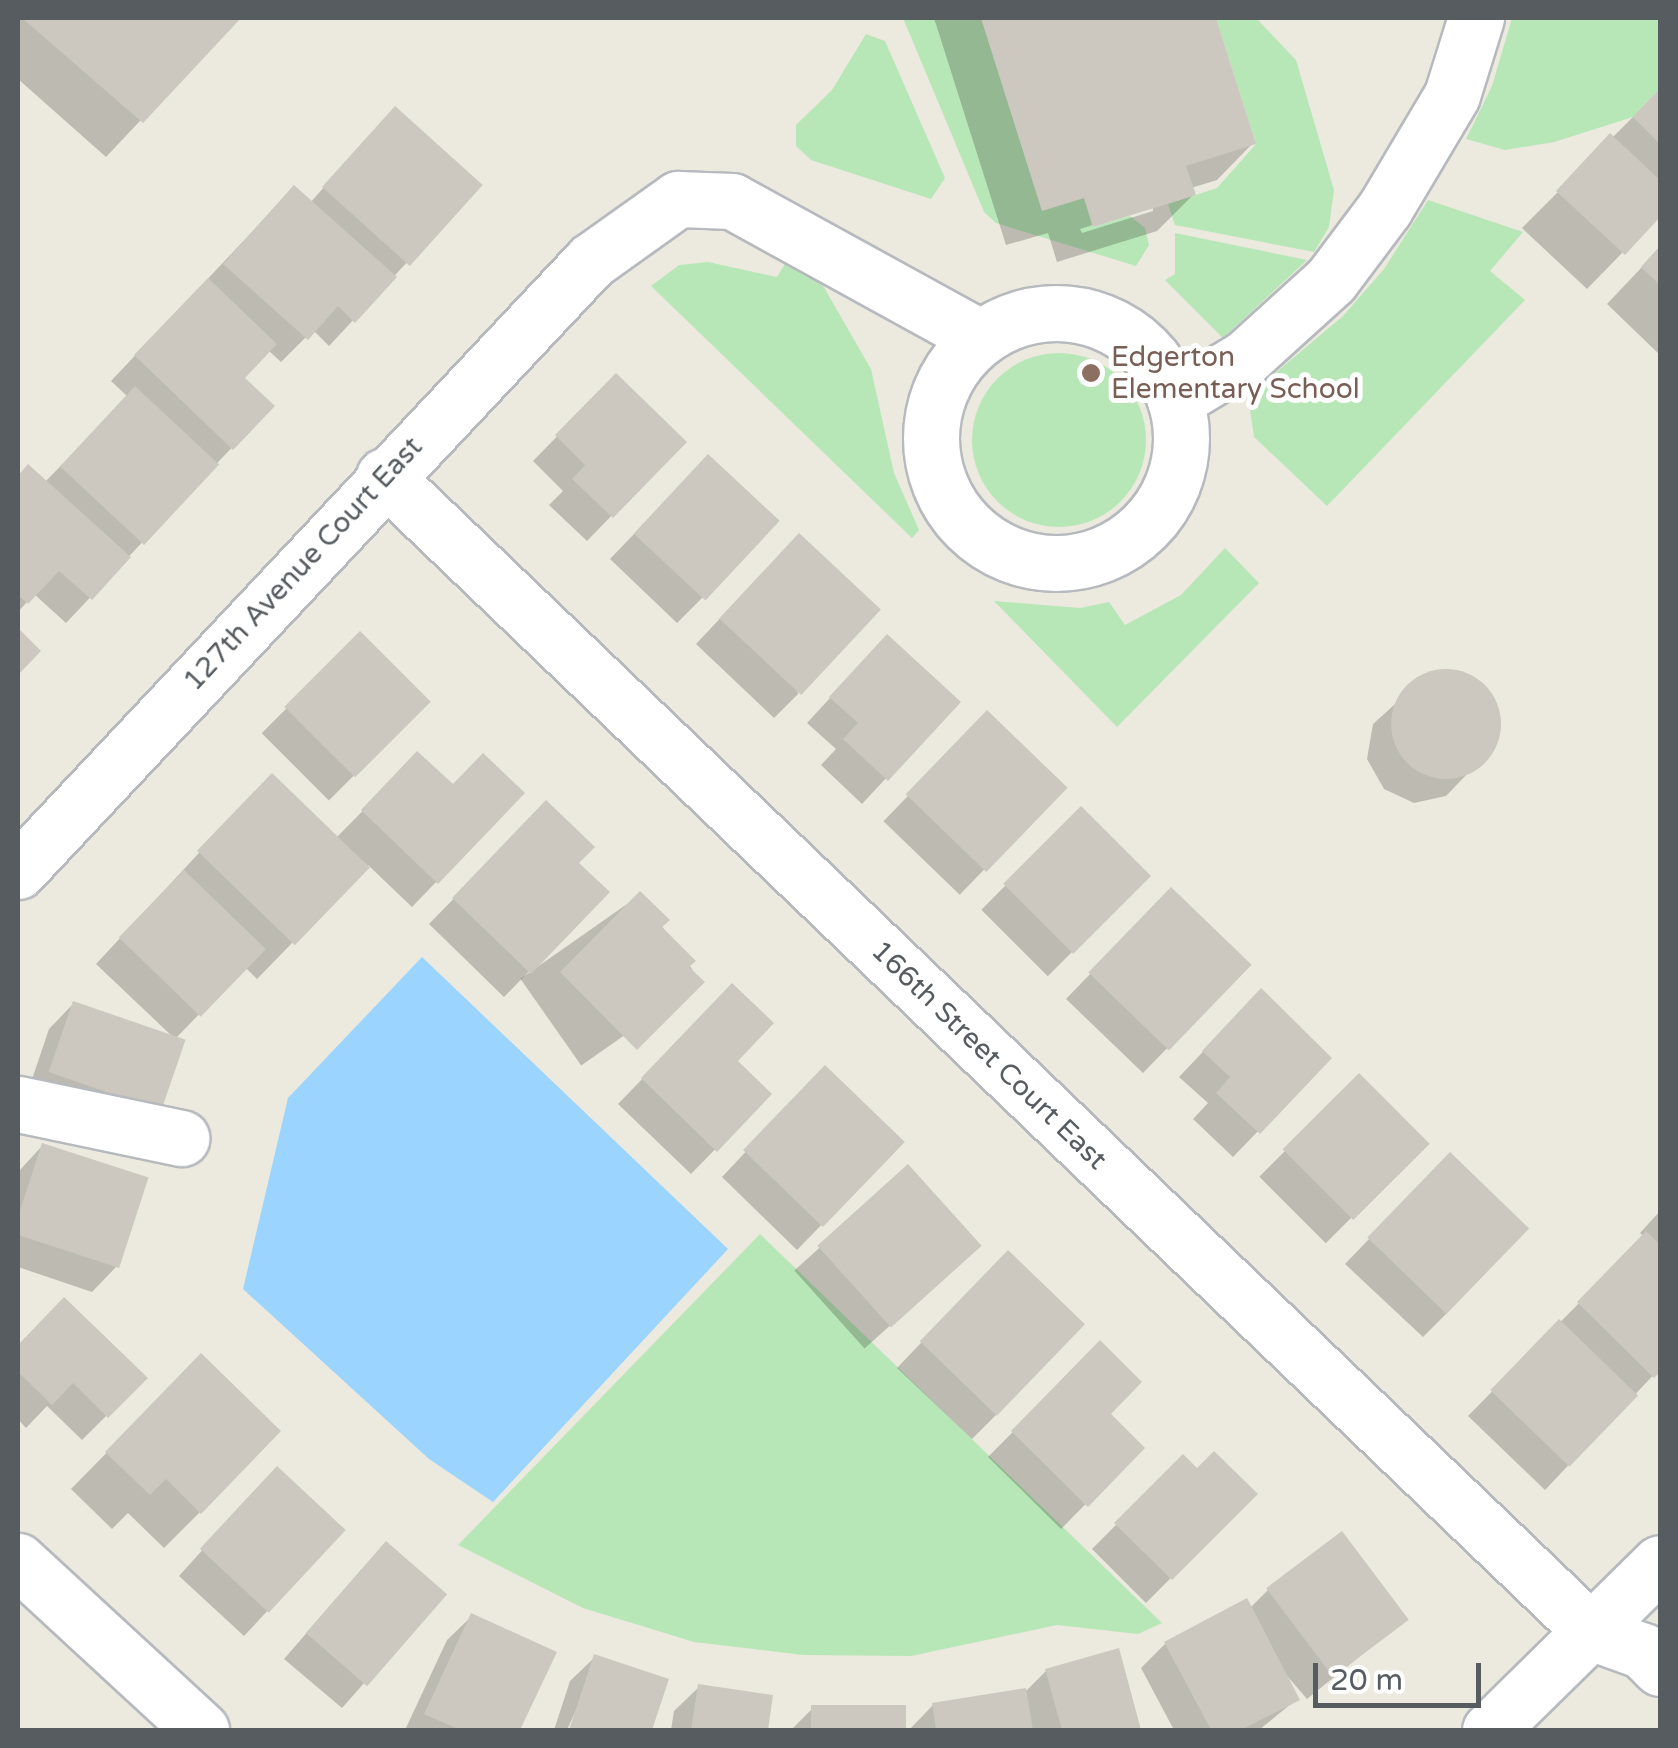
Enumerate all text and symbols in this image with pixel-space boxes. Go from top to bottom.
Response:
place label: Edgerton Elementary School [1111,340,1360,406]
marker: Edgerton Elementary School [1080,362,1102,384]
street label: 127th Avenue Court East [177,430,429,698]
street label: 166th Street Court East [864,934,1114,1176]
scale bar [1318,1643,1486,1705]
text: 20 m [1330,1662,1403,1699]

